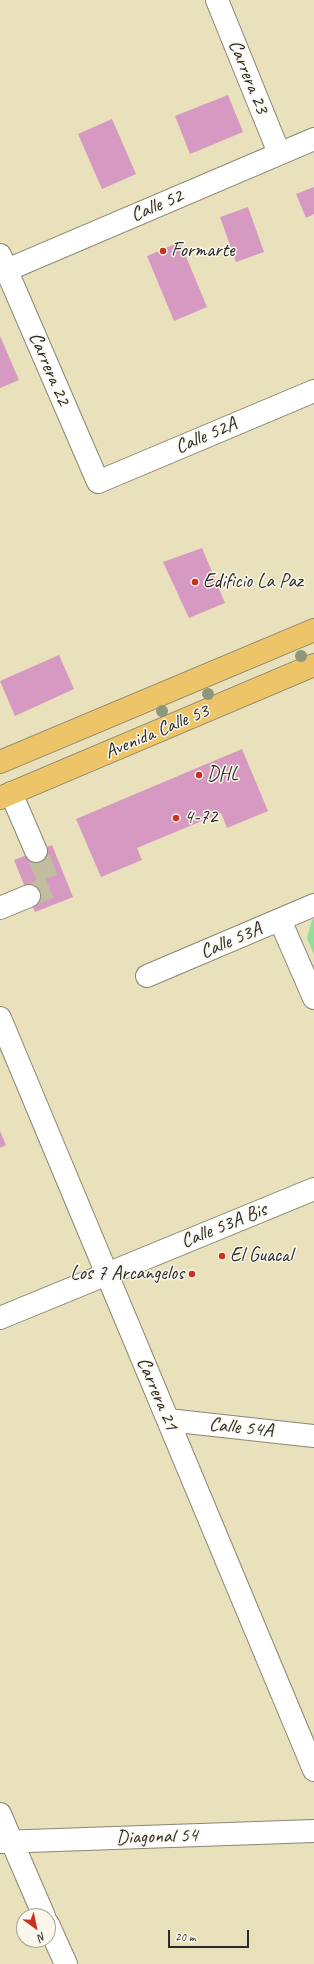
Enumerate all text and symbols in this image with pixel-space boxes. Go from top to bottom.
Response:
street label: Carrera 23 [222,37,274,117]
street label: Calle 52 [127,184,187,228]
place label: Formarte [171,239,235,263]
marker: Formarte [158,246,168,256]
street label: Carrera 22 [23,329,75,409]
street label: Calle 52A [172,412,240,460]
place label: Edificio La Paz [203,570,303,594]
marker: Edificio La Paz [190,577,200,587]
street label: Avenida Calle 53 [101,699,213,765]
place label: DHL [207,763,238,787]
marker: DHL [194,770,204,780]
place label: 4-72 [184,806,218,830]
marker: 4-72 [171,813,181,823]
street label: Calle 53A [197,917,265,965]
street label: Calle 53A Bis [178,1198,270,1254]
place label: El Guacal [230,1244,293,1268]
marker: El Guacal [217,1251,227,1261]
place label: Los 7 Arcangelos [70,1262,184,1286]
marker: Los 7 Arcangelos [187,1269,197,1279]
street label: Carrera 21 [131,1354,183,1434]
street label: Calle 54A [208,1413,274,1443]
street label: Diagonal 54 [116,1824,198,1850]
north arrow [16,1908,56,1948]
scale bar [170,1922,251,1948]
text: N [35,1929,49,1945]
text: 20 m [175,1929,195,1945]

